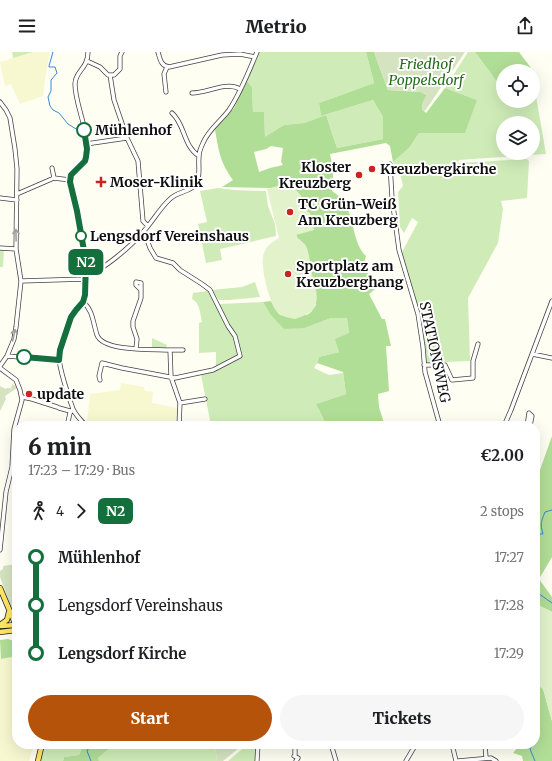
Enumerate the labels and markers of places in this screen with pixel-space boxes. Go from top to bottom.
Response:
place label: Mühlenhof [95,121,172,139]
marker: Mühlenhof [76,122,92,138]
place label: Kloster Kreuzberg [279,158,351,192]
place label: Kreuzbergkirche [380,160,497,178]
marker: Kreuzbergkirche [367,164,377,174]
marker: Kloster Kreuzberg [354,170,364,180]
place label: Moser-Klinik [110,173,204,191]
marker: Moser-Klinik [95,176,107,188]
place label: TC Grün-Weiß Am Kreuzberg [297,195,398,229]
marker: TC Grün-Weiß Am Kreuzberg [285,207,295,217]
place label: Lengsdorf Vereinshaus [90,227,249,245]
marker: Lengsdorf Vereinshaus [75,230,87,242]
place label: Sportplatz am Kreuzberghang [296,257,404,291]
marker: Sportplatz am Kreuzberghang [283,269,293,279]
unlabelled marker [16,349,32,365]
place label: update [37,385,85,403]
marker: update [24,389,34,399]

